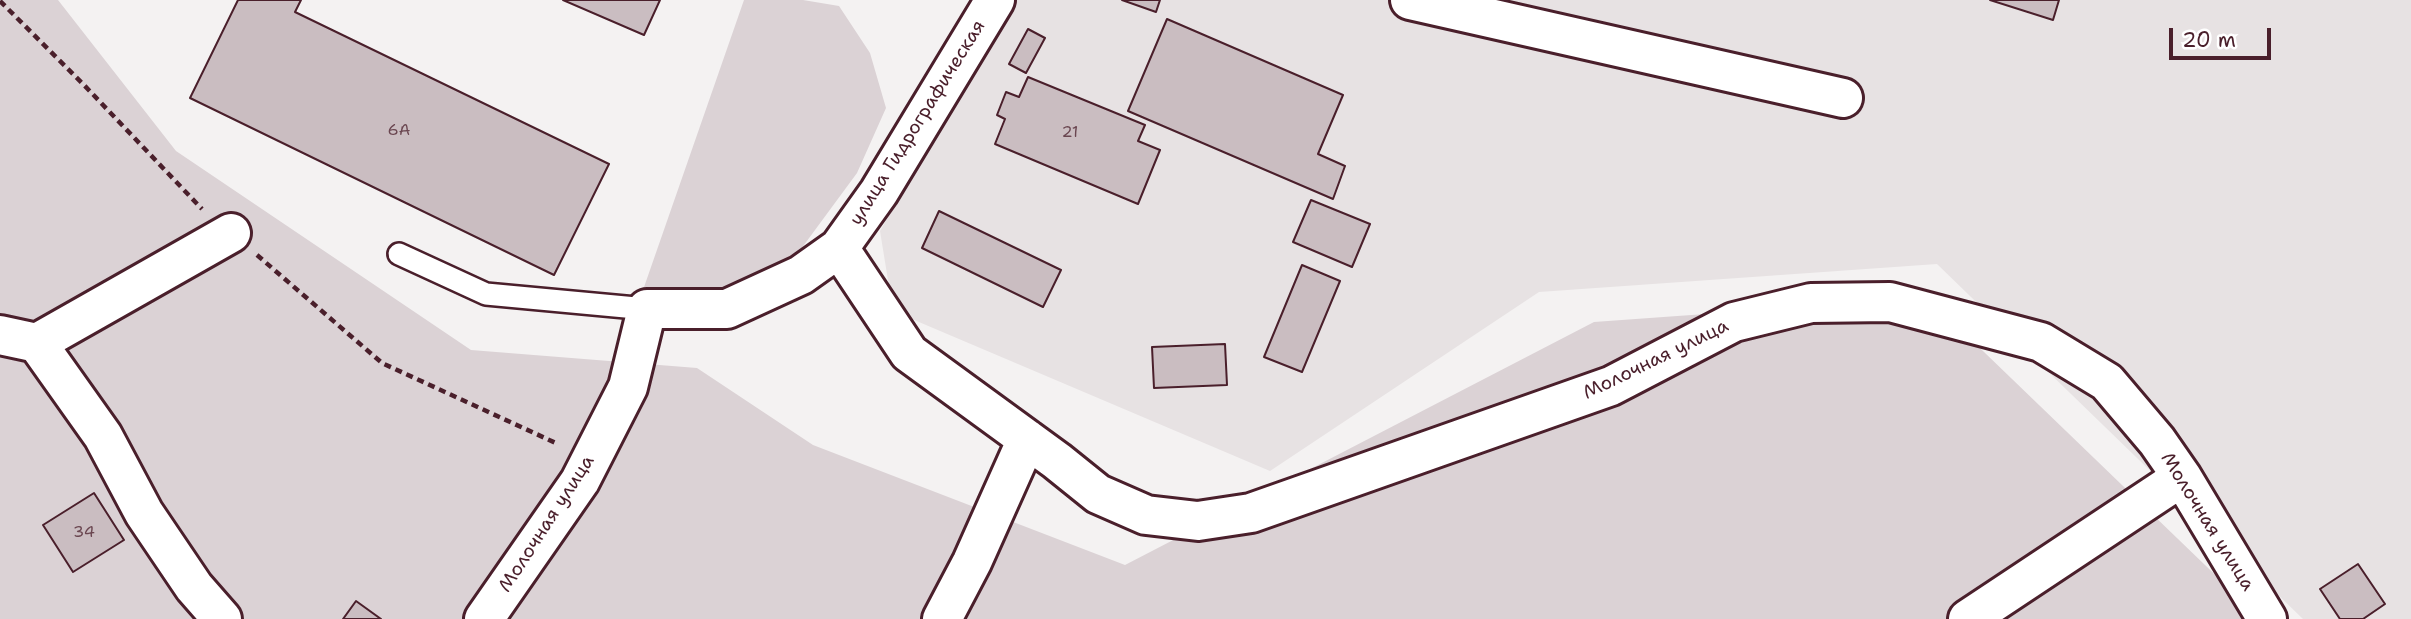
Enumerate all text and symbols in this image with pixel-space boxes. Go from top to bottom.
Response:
scale bar [2173,14,2274,58]
street label: улица Гидрографическая [845,16,991,230]
text: 20 m [2182,26,2236,54]
house number: 6А [388,121,410,141]
house number: 21 [1061,123,1079,143]
street label: Молочная улица [1580,315,1732,405]
street label: Молочная улица [2155,449,2259,595]
street label: Молочная улица [494,451,600,597]
house number: 34 [73,523,95,543]

